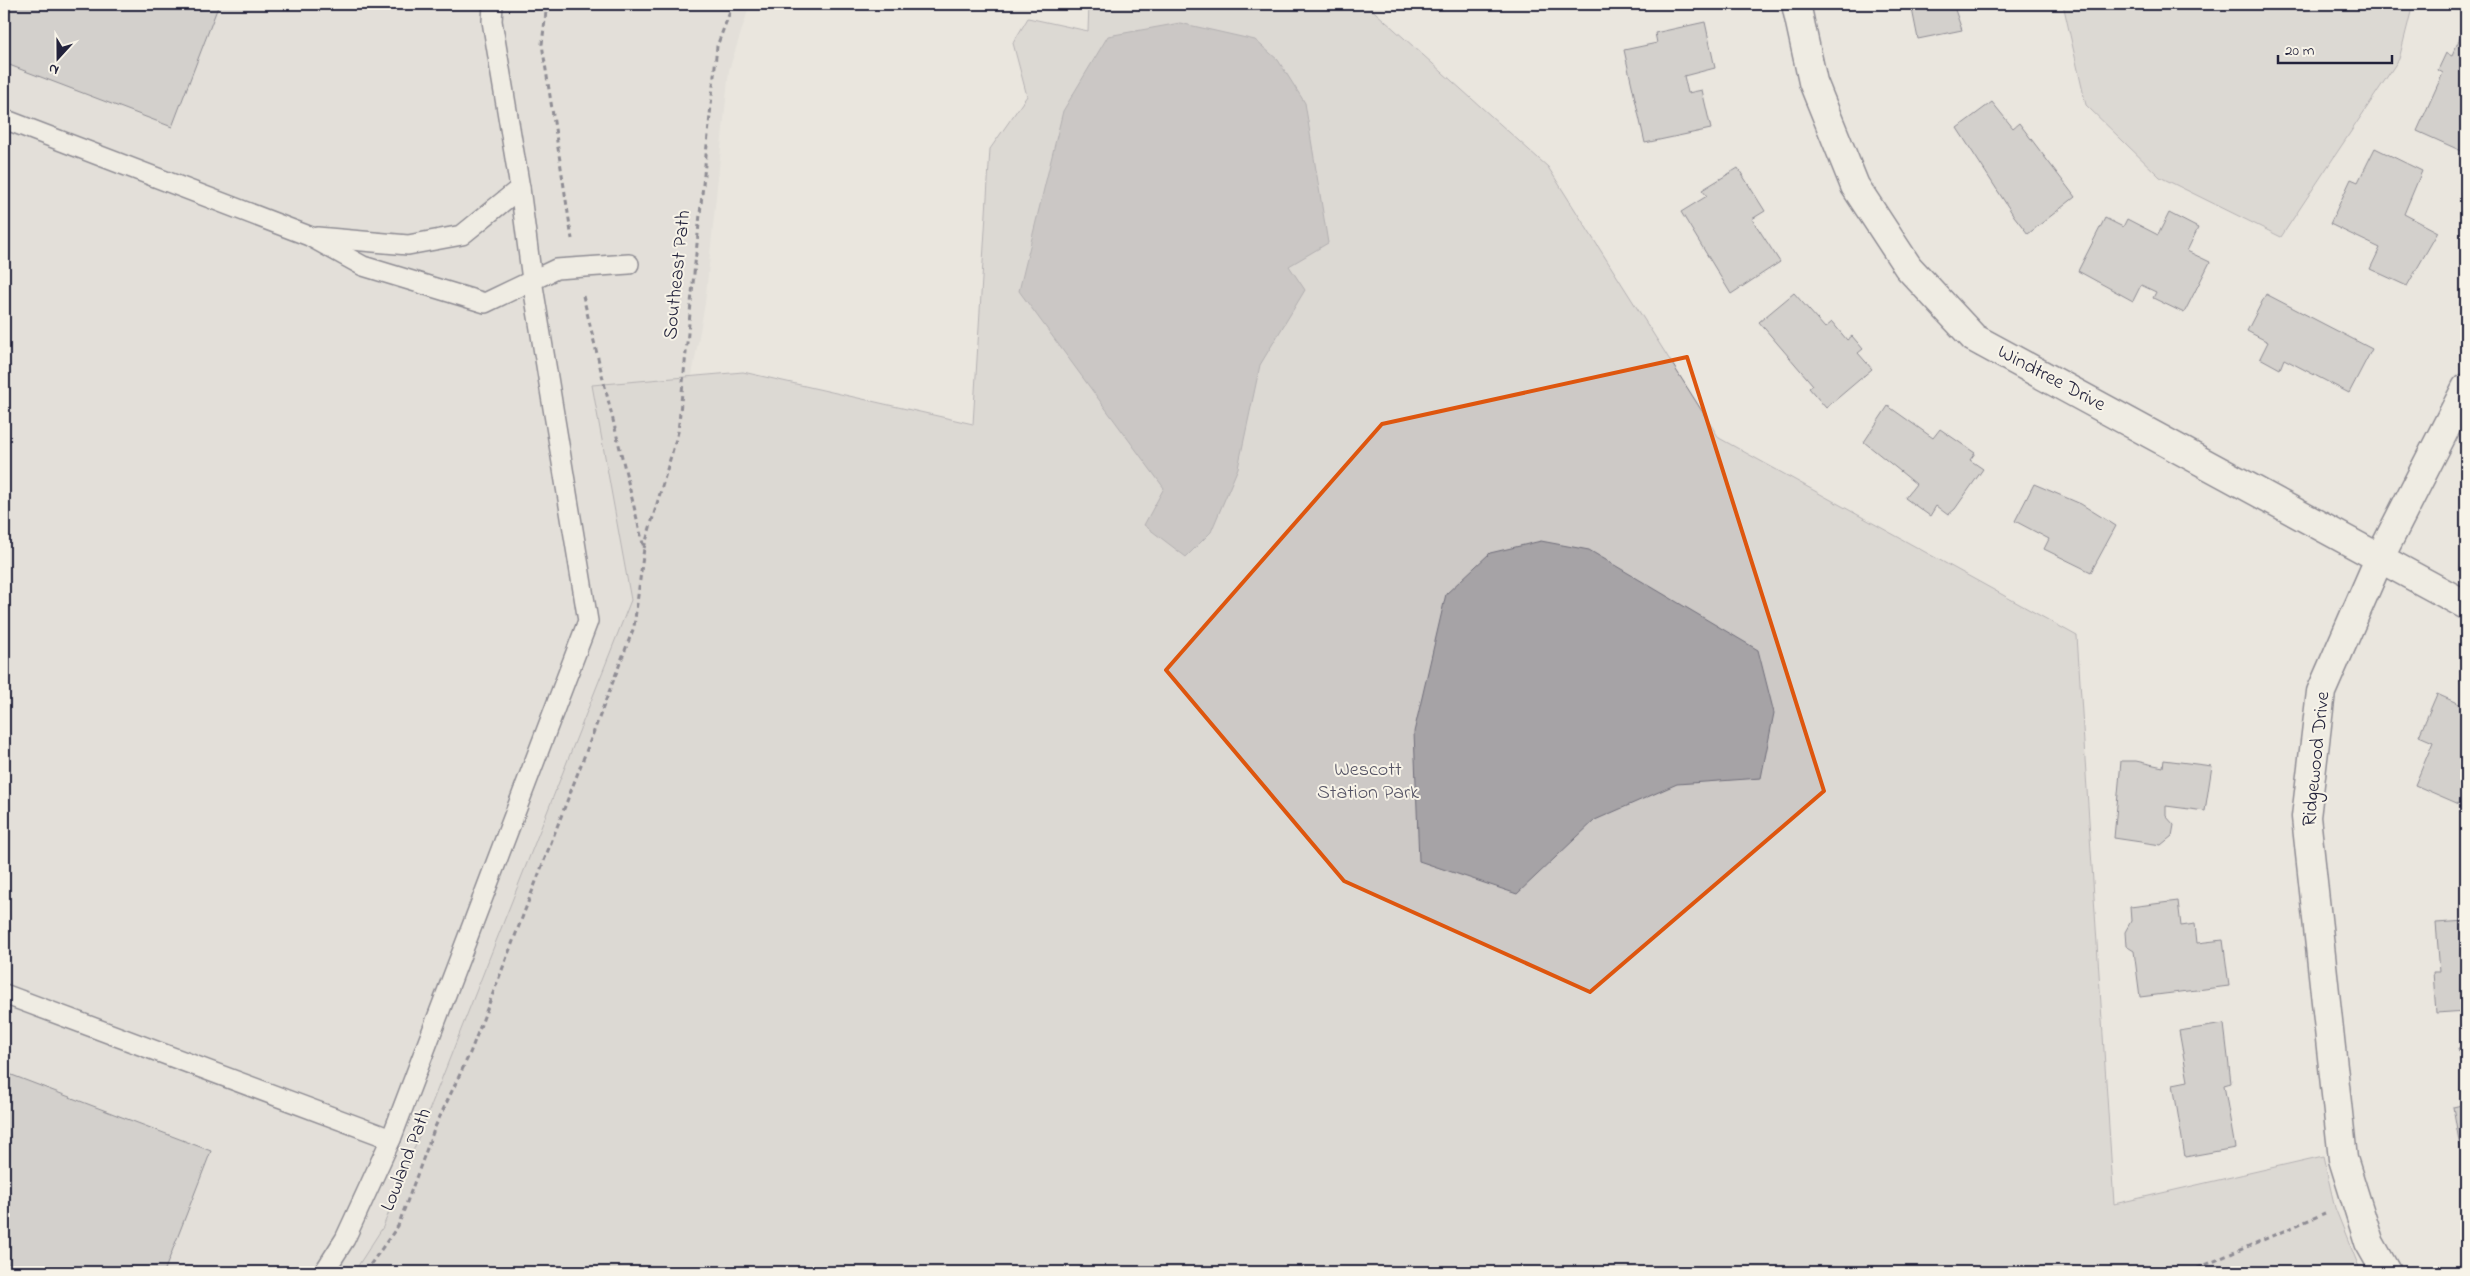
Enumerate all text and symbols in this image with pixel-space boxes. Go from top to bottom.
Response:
north arrow [32,32,82,82]
scale bar [2278,32,2391,64]
text: 20 m [2285,40,2315,62]
text: N [46,57,62,80]
street label: Southeast Path [657,209,699,341]
street label: Windtree Drive [1992,338,2110,420]
street label: Ridgewood Drive [2295,690,2340,828]
park label: Wescott Station Park [1317,756,1419,808]
street label: Lowland Path [374,1104,440,1216]

